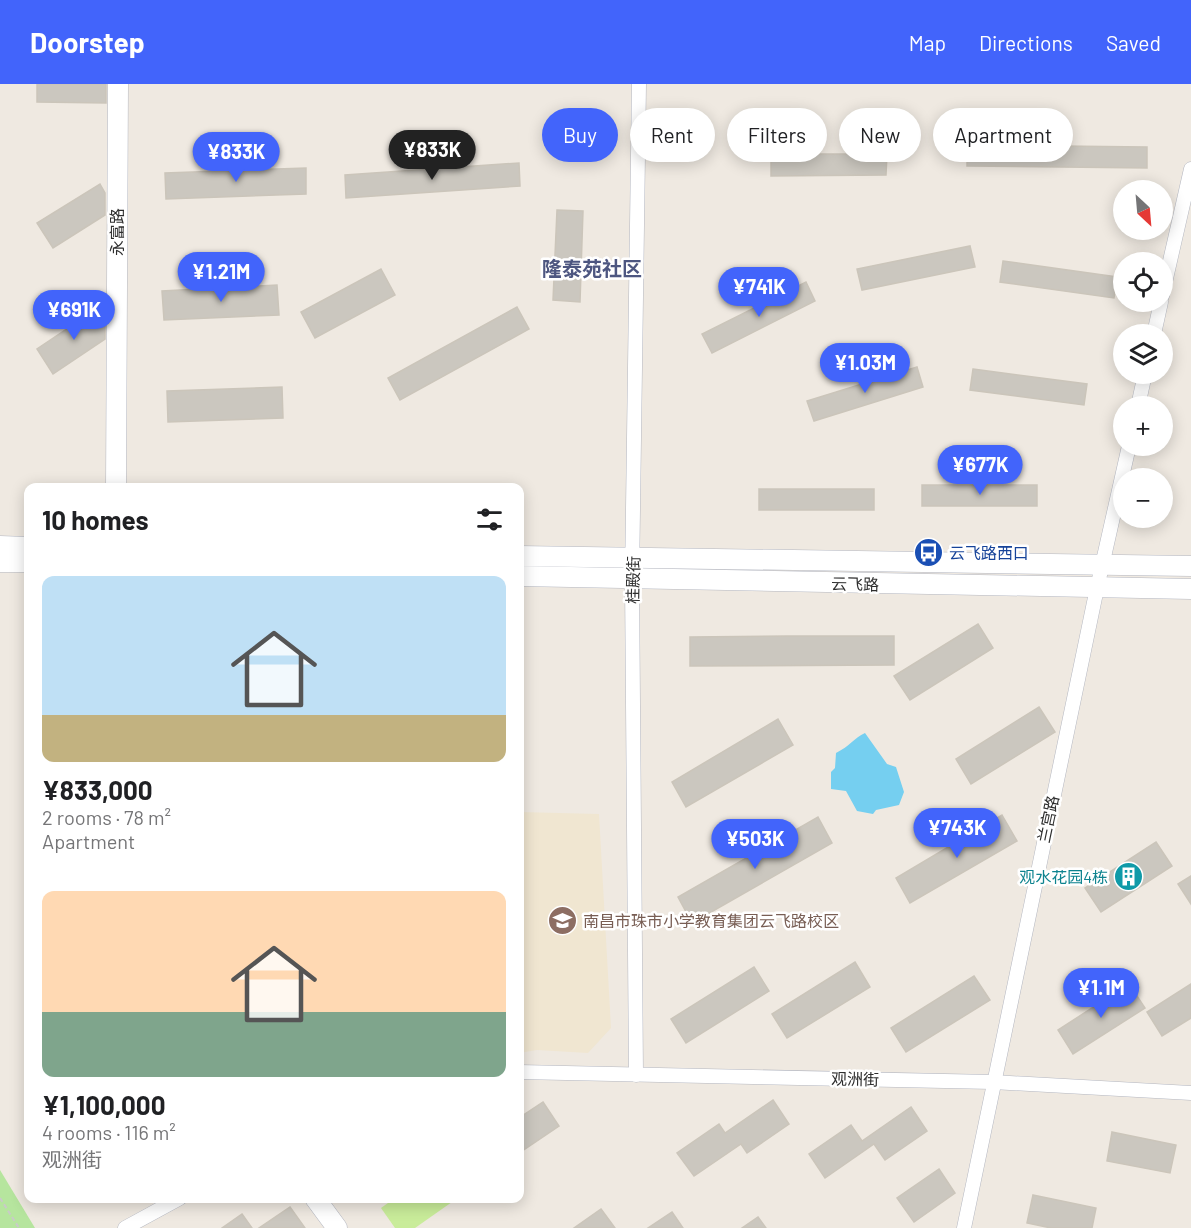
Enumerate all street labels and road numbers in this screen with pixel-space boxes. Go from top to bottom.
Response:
street label: 永富路 [107,208,126,256]
street label: 桂殿街 [623,556,642,604]
street label: 云飞路 [831,574,879,593]
street label: 兰宫路 [1033,793,1062,844]
street label: 观洲街 [831,1069,879,1088]

